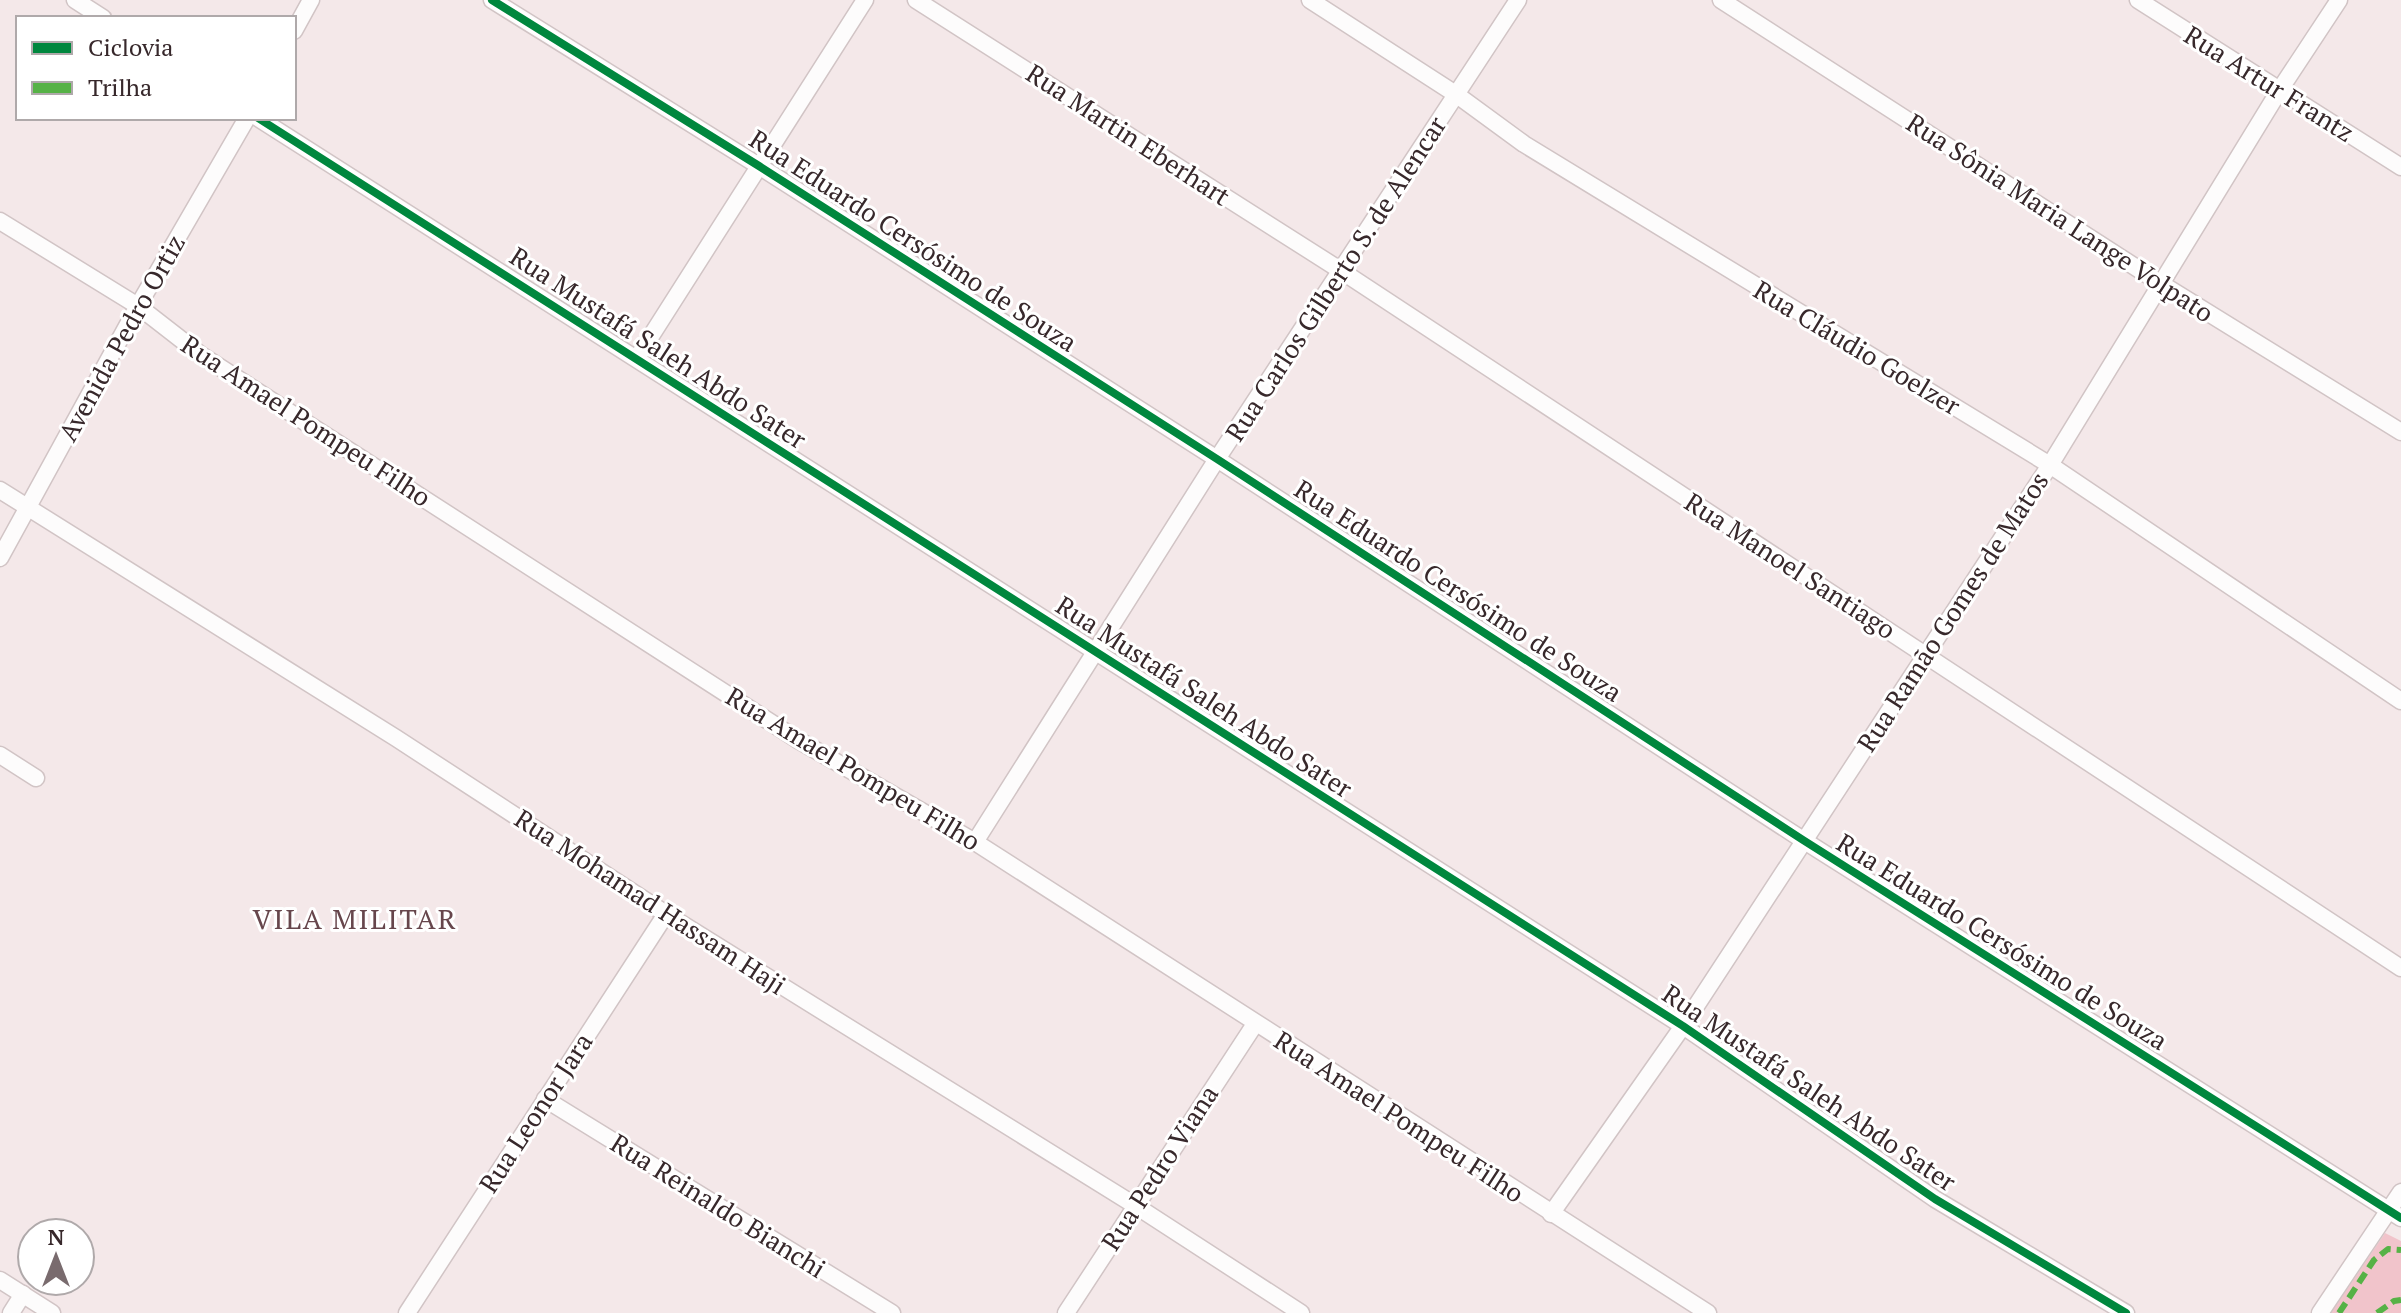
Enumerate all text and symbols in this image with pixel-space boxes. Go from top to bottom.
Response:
legend [16,16,296,120]
street label: Rua Artur Frantz [2178,17,2361,149]
text: Ciclovia [88,31,173,63]
street label: Rua Martin Eberhart [1020,56,1237,213]
text: Trilha [88,71,152,103]
street label: Rua Sônia Maria Lange Volpato [1901,105,2221,329]
street label: Rua Carlos Gilberto S. de Alencar [1217,109,1453,447]
street label: Rua Eduardo Cersósimo de Souza [743,121,1084,359]
street label: Avenida Pedro Ortiz [50,228,192,447]
street label: Rua Mustafá Saleh Abdo Sater [504,238,813,456]
street label: Rua Cláudio Goelzer [1748,272,1967,422]
street label: Rua Amael Pompeu Filho [175,327,438,514]
street label: Rua Ramão Gomes de Matos [1849,465,2055,758]
street label: Rua Eduardo Cersósimo de Souza [1288,471,1629,709]
street label: Rua Manoel Santiago [1679,484,1902,646]
street label: Rua Mustafá Saleh Abdo Sater [1050,587,1359,805]
street label: Rua Amael Pompeu Filho [720,679,987,858]
street label: Rua Mohamad Hassam Haji [509,801,792,1002]
street label: Rua Eduardo Cersósimo de Souza [1831,825,2174,1057]
district label: VILA MILITAR [252,900,458,937]
street label: Rua Mustafá Saleh Abdo Sater [1656,976,1963,1198]
street label: Rua Amael Pompeu Filho [1268,1023,1531,1210]
street label: Rua Leonor Jara [471,1026,599,1199]
street label: Rua Pedro Viana [1093,1078,1225,1257]
street label: Rua Reinaldo Bianchi [605,1125,832,1285]
north arrow [16,1217,96,1297]
text: N [48,1222,65,1251]

